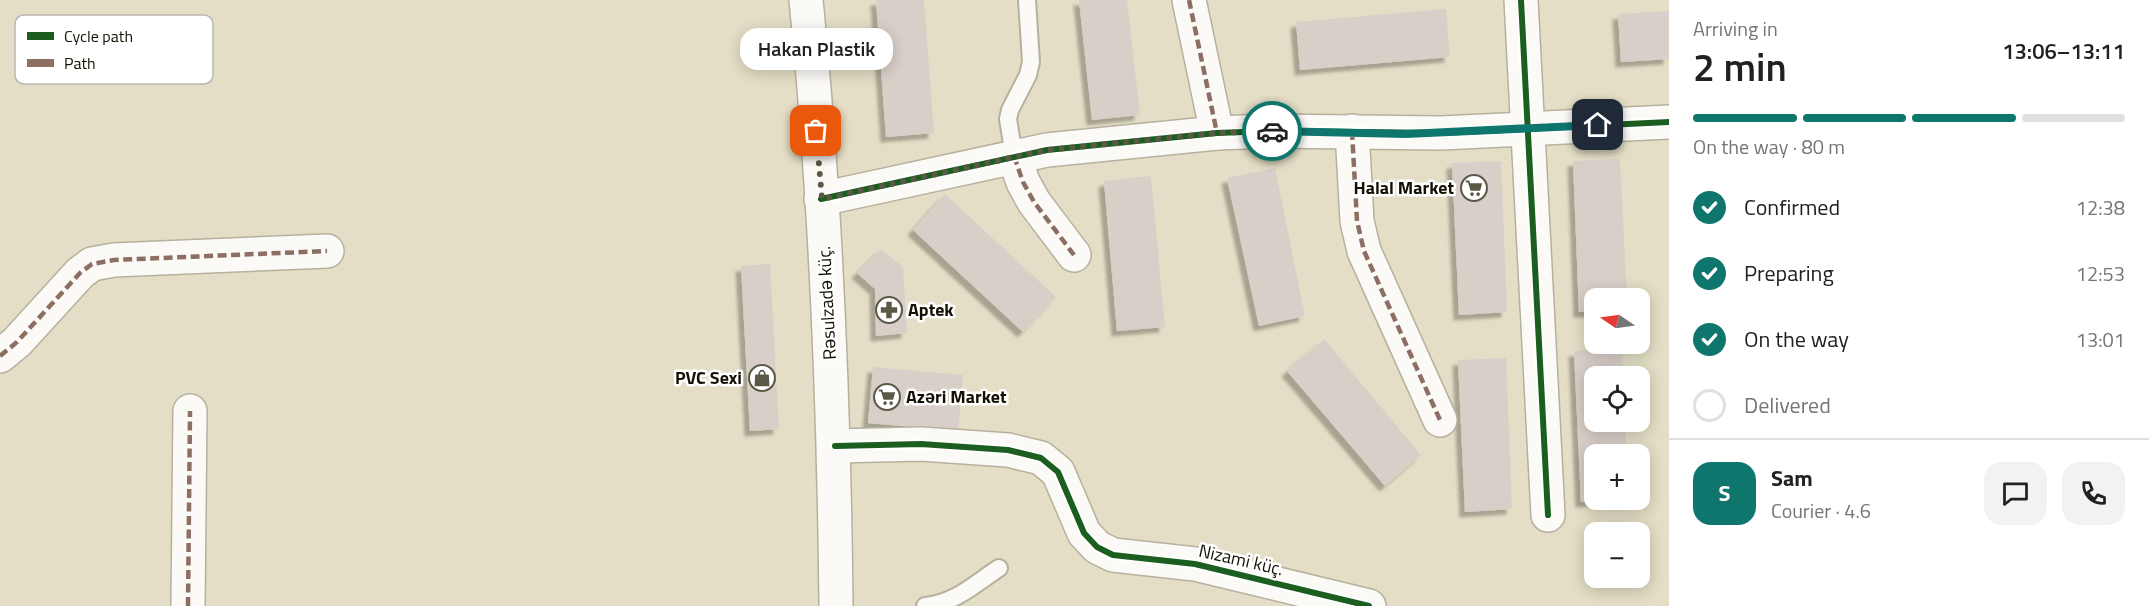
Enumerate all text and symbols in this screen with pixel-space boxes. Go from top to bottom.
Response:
text: Arriving in [1693,13,1778,44]
legend [15,15,213,84]
text: Cycle path [64,24,133,48]
callout: Hakan Plastik [740,29,892,71]
text: Hakan Plastik [758,33,875,64]
text: 13:06–13:11 [2002,34,2125,68]
text: 2 min [1693,37,1787,96]
text: Path [64,51,96,75]
pin [1572,99,1623,150]
courier [1242,101,1302,161]
pin [790,105,841,156]
icon: home [1581,108,1614,141]
icon: bag [799,114,832,147]
icon: car [1256,115,1289,148]
text: On the way · 80 m [1693,131,1845,162]
supermarket icon: Halal Market [1459,173,1489,203]
place label: Halal Market [1354,174,1454,201]
text: Confirmed [1744,190,1840,224]
icon: check [1693,191,1726,224]
text: 12:38 [2076,192,2125,223]
street label: Rəsulzadə küç. [810,245,843,361]
text: Preparing [1744,256,1834,290]
icon: check [1693,257,1726,290]
text: 12:53 [2076,258,2125,289]
north arrow [1584,288,1650,354]
map controls [1584,288,1650,588]
pharmacy icon: Aptek [874,295,904,325]
place label: Aptek [908,296,954,323]
text: On the way [1744,322,1849,356]
icon: check [1693,323,1726,356]
text: 13:01 [2076,324,2125,355]
shop icon: PVC Sexi [747,363,777,393]
place label: PVC Sexi [675,364,742,391]
button: locate [1584,366,1650,432]
supermarket icon: Azəri Market [872,382,902,412]
place label: Azəri Market [906,383,1007,410]
text: Delivered [1744,388,1831,422]
button: + [1584,444,1650,510]
text: Sam [1771,461,1813,495]
button: chat [1984,462,2047,525]
button: phone [2062,462,2125,525]
text: S [1719,476,1730,510]
text: Courier · 4.6 [1771,495,1871,526]
button: − [1584,522,1650,588]
street label: Nizami küç. [1196,537,1286,582]

